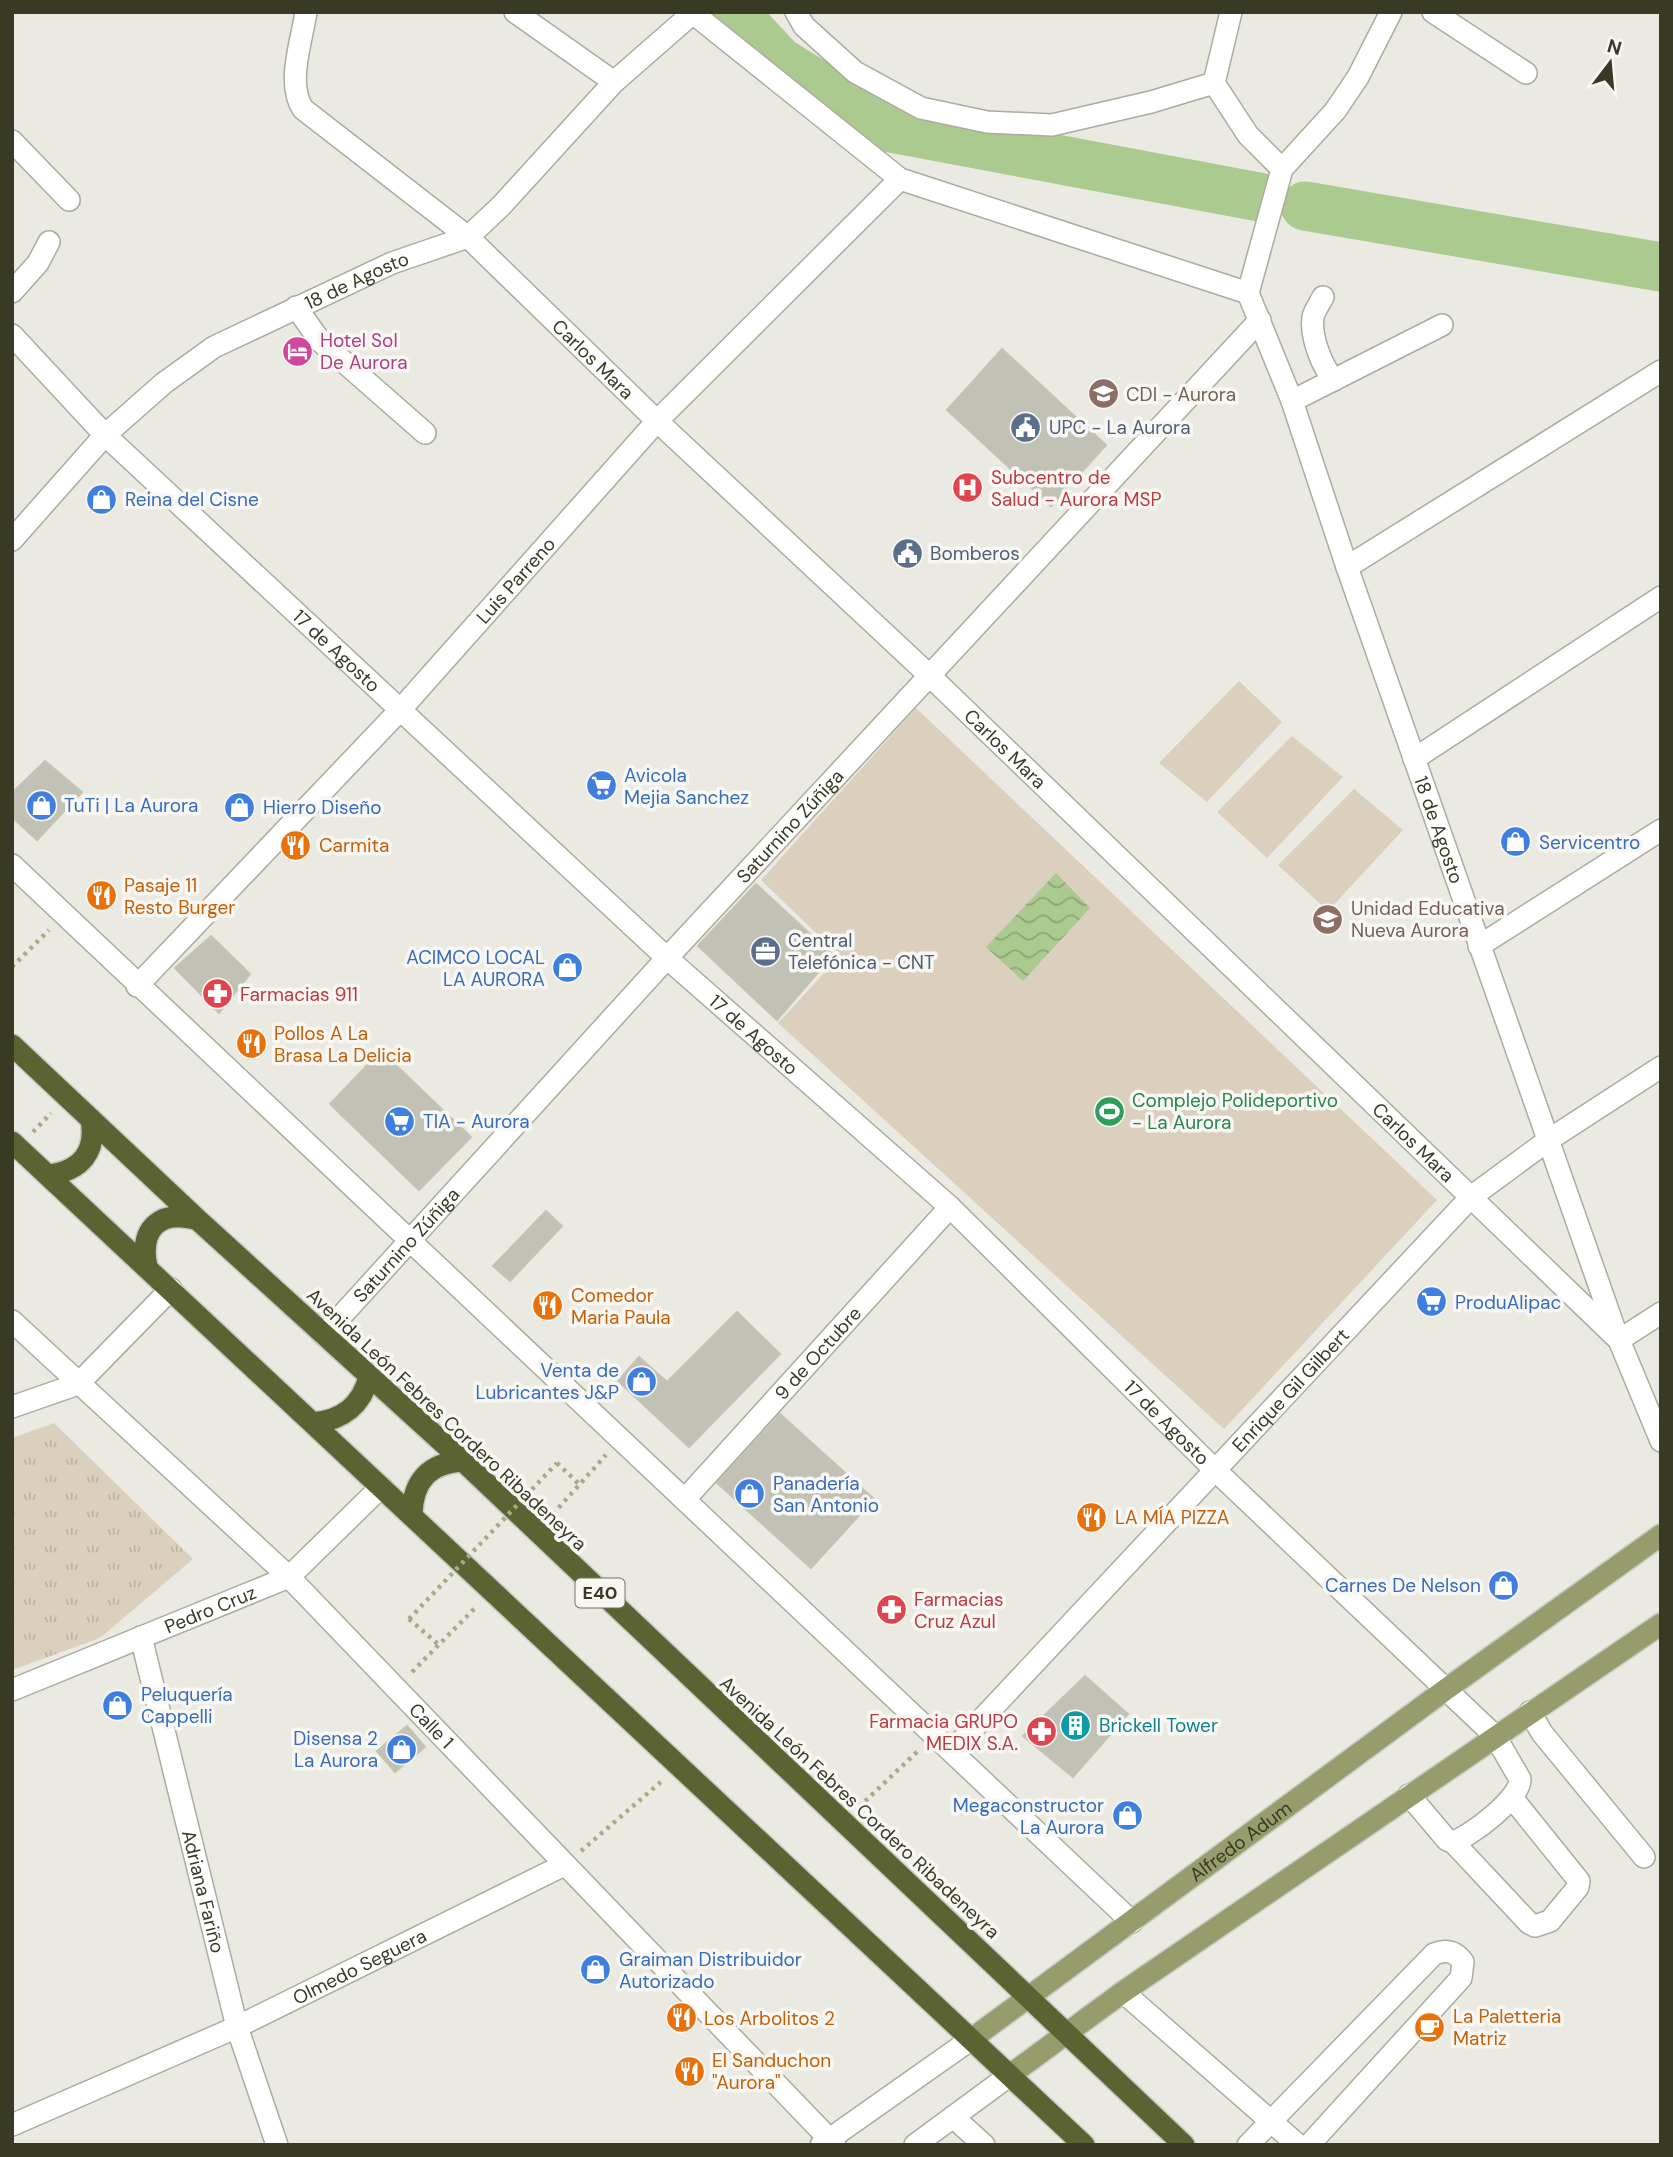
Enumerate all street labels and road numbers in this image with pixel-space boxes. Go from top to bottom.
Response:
street label: 18 de Agosto [301,246,412,315]
street label: Carlos Mara [547,314,639,405]
street label: Luis Parreno [471,532,561,629]
street label: 17 de Agosto [287,604,385,698]
street label: Carlos Mara [958,704,1051,794]
street label: Saturnino Zúñiga [731,764,849,889]
street label: 18 de Agosto [1408,773,1469,887]
street label: 17 de Agosto [704,989,803,1081]
street label: Carlos Mara [1367,1097,1460,1188]
street label: Saturnino Zúñiga [348,1182,465,1308]
street label: Avenida León Febres Cordero Ribadeneyra [301,1283,592,1556]
street label: 9 de Octubre [769,1301,867,1405]
street label: Enrique Gil Gilbert [1227,1323,1355,1457]
street label: 17 de Agosto [1119,1375,1215,1471]
road number: E40 [576,1578,624,1608]
street label: Pedro Cruz [161,1580,260,1639]
street label: Avenida León Febres Cordero Ribadeneyra [714,1671,1005,1944]
street label: Calle 1 [403,1698,459,1754]
street label: Alfredo Adum [1184,1795,1297,1887]
street label: Adriana Fariño [176,1827,230,1956]
street label: Olmedo Seguera [288,1923,431,2011]

